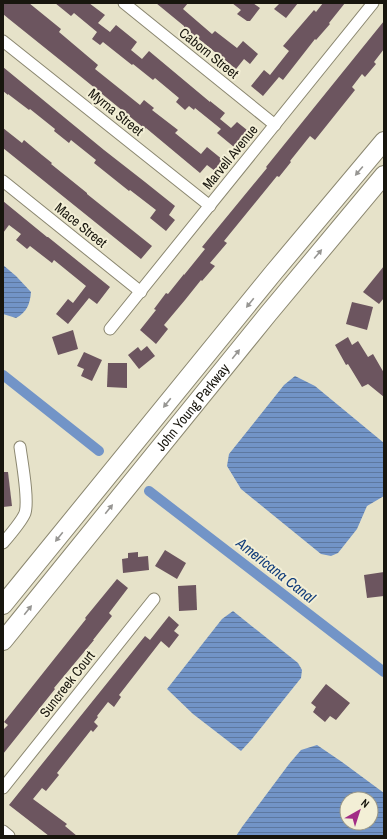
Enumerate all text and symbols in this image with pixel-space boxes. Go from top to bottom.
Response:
street label: Caborn Street [176,24,242,82]
street label: Myrna Street [85,84,147,140]
street label: Marvell Avenue [198,121,262,193]
one-way arrow [355,166,363,176]
street label: Mace Street [51,199,111,251]
one-way arrow [314,248,323,259]
one-way arrow [245,297,254,308]
one-way arrow [231,349,240,359]
street label: John Young Parkway [152,360,234,455]
one-way arrow [163,398,172,409]
one-way arrow [105,504,114,515]
one-way arrow [54,531,63,542]
water label: Americana Canal [231,532,320,608]
one-way arrow [23,605,32,616]
street label: Suncreek Court [35,647,99,721]
north arrow [339,791,379,831]
text: N [358,796,372,811]

